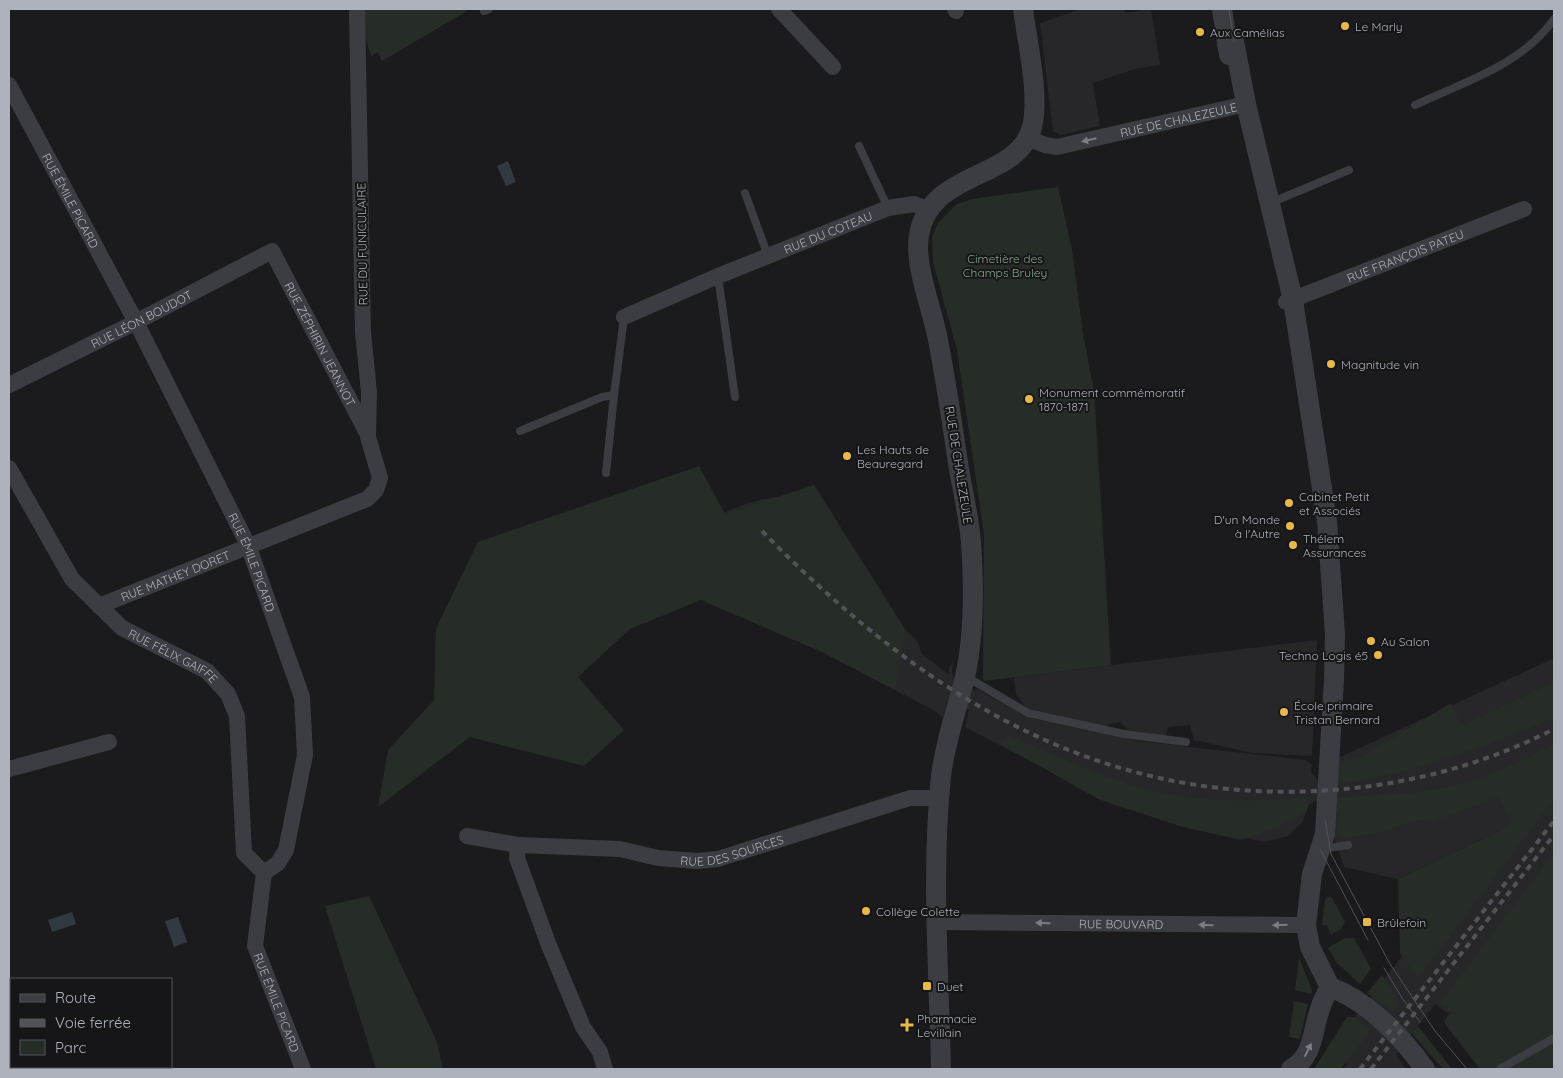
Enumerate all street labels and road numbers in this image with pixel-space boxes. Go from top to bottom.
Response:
street label: RUE DE CHALEZEULE [1119,99,1238,140]
street label: RUE ÉMILE PICARD [39,150,103,251]
street label: RUE DU FUNICULAIRE [353,182,371,305]
street label: RUE DU COTEAU [781,208,875,256]
street label: RUE FRANÇOIS PATEU [1344,226,1466,285]
street label: RUE ZÉPHIRIN JEANNOT [282,279,359,409]
street label: RUE LÉON BOUDOT [88,287,194,351]
street label: RUE DE CHALEZEULE [942,405,976,525]
street label: RUE ÉMILE PICARD [226,510,279,614]
street label: RUE MATHEY DORET [118,547,232,604]
street label: RUE FÉLIX GAIFFE [126,625,221,686]
street label: RUE DES SOURCES [680,831,786,868]
street label: RUE BOUVARD [1079,916,1164,931]
street label: RUE ÉMILE PICARD [251,950,303,1054]

